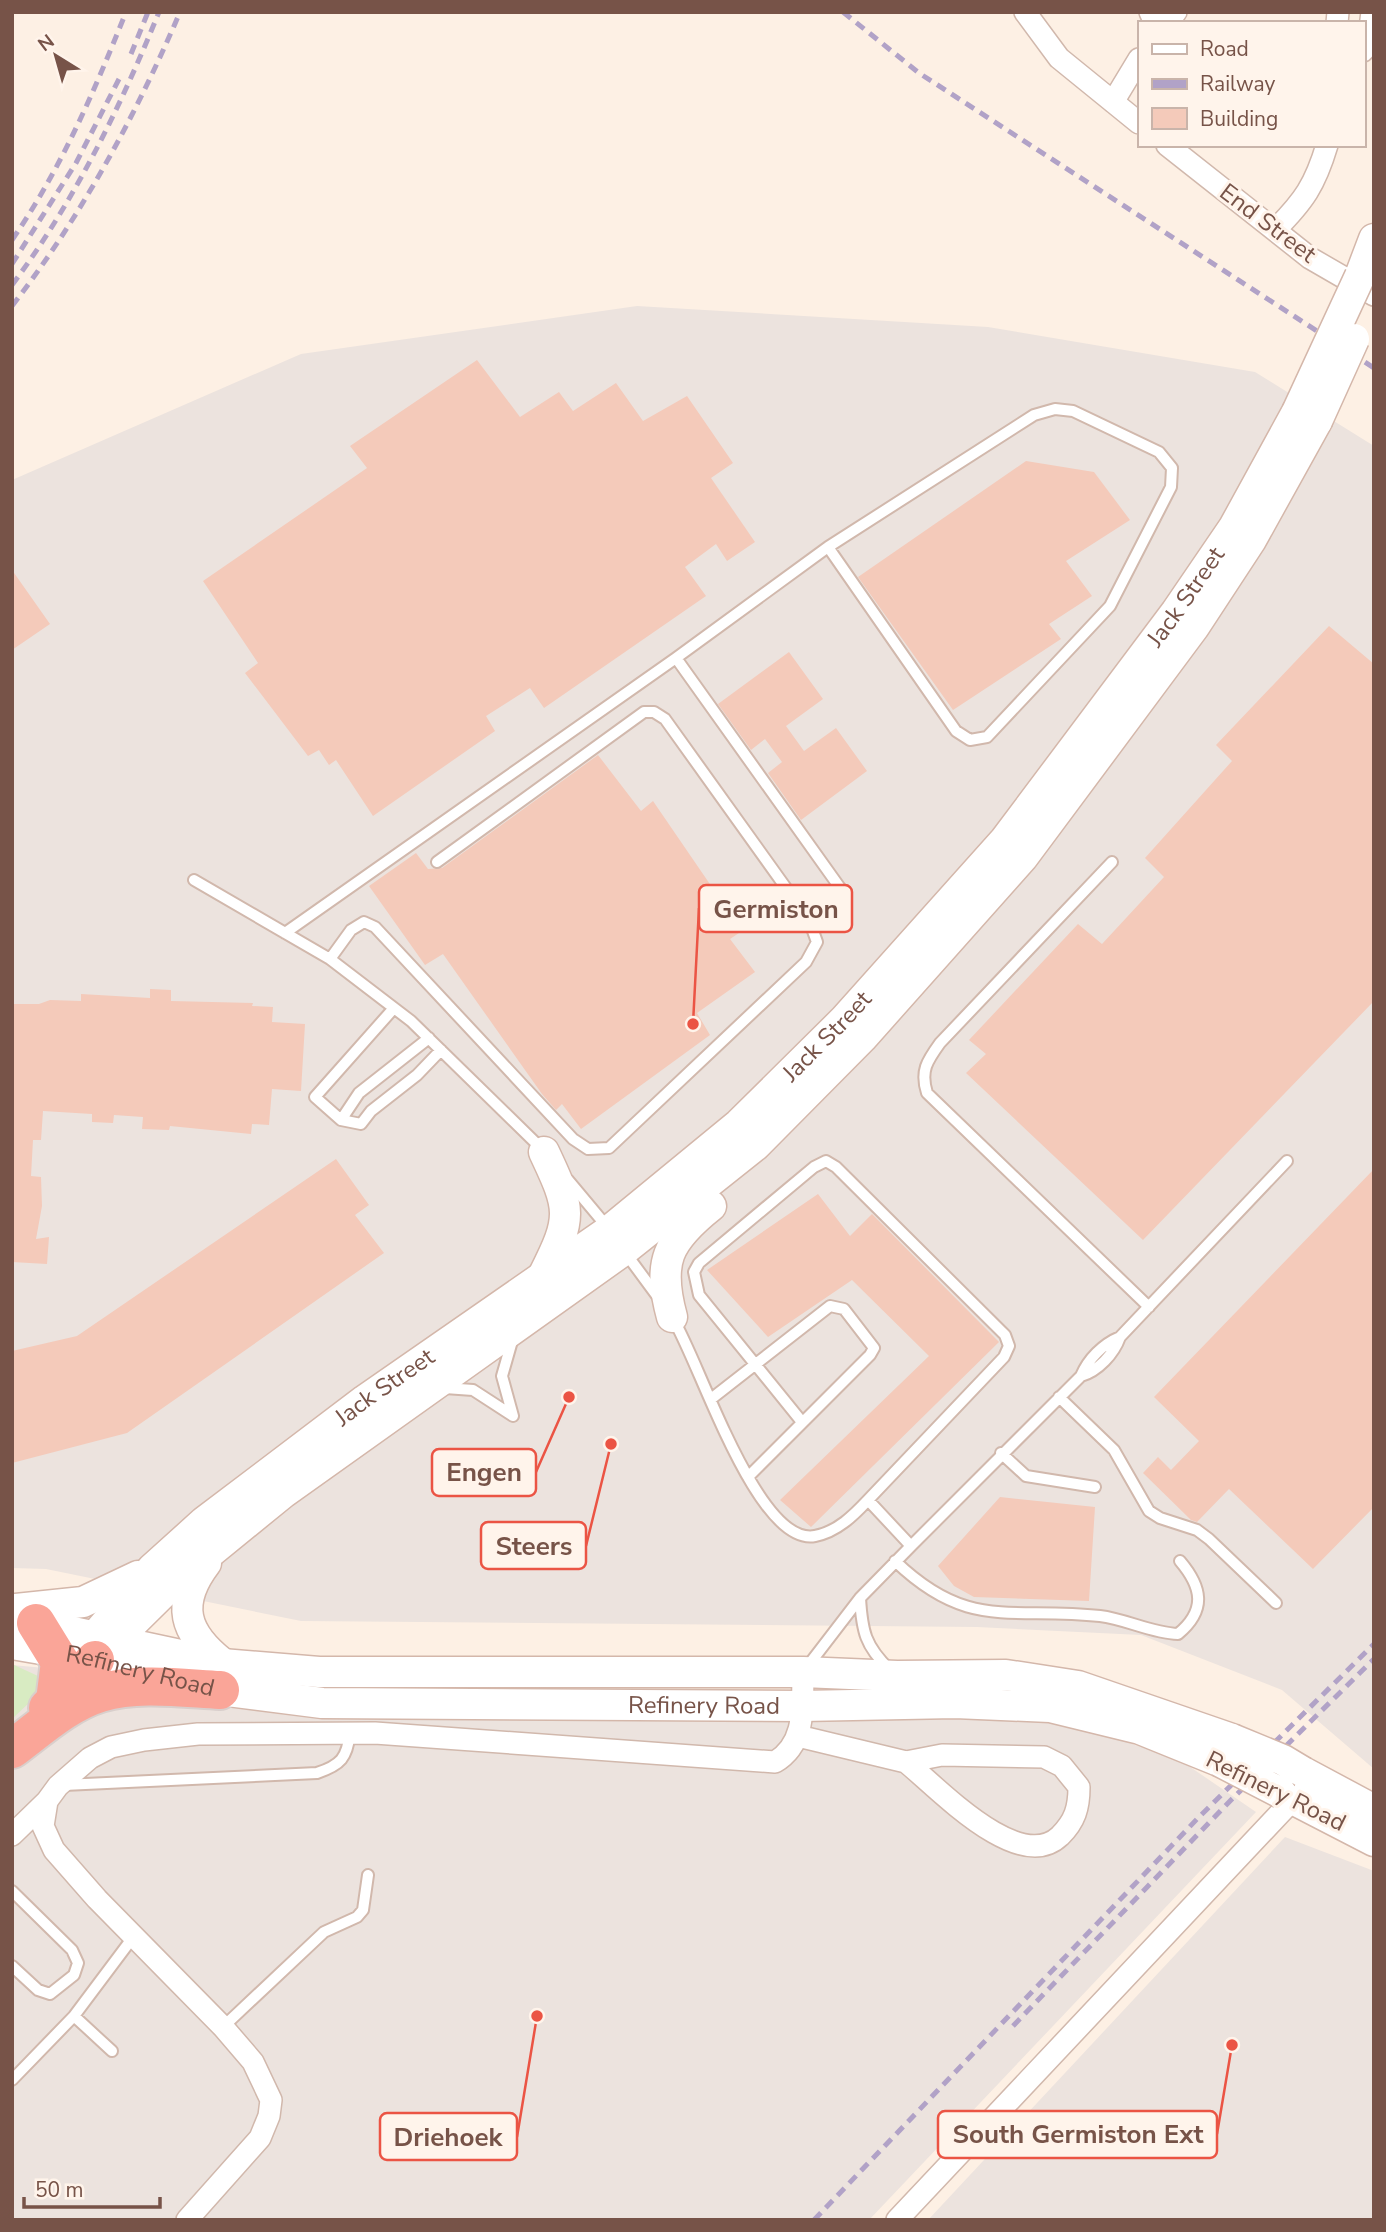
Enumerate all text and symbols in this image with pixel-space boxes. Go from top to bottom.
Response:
north arrow [21,21,91,91]
legend [1138,21,1365,147]
text: N [33,29,60,58]
text: Road [1200,35,1249,63]
text: Railway [1200,70,1275,98]
text: Building [1200,105,1278,133]
street label: End Street [1213,176,1323,270]
street label: Jack Street [1139,540,1232,654]
callout: Germiston [699,885,852,932]
text: Germiston [713,892,839,927]
street label: Jack Street [774,983,879,1089]
street label: Jack Street [327,1340,441,1434]
callout: Engen [432,1449,536,1496]
text: Engen [446,1455,522,1490]
callout: Steers [481,1522,586,1569]
text: Steers [495,1529,573,1564]
street label: Refinery Road [63,1638,218,1704]
street label: Refinery Road [628,1689,780,1722]
street label: Refinery Road [1201,1743,1351,1839]
callout: South Germiston Ext [938,2111,1217,2158]
callout: Driehoek [380,2113,517,2160]
text: South Germiston Ext [953,2117,1204,2152]
text: Driehoek [394,2120,504,2155]
scale bar [24,2166,161,2210]
text: 50 m [35,2176,84,2204]

